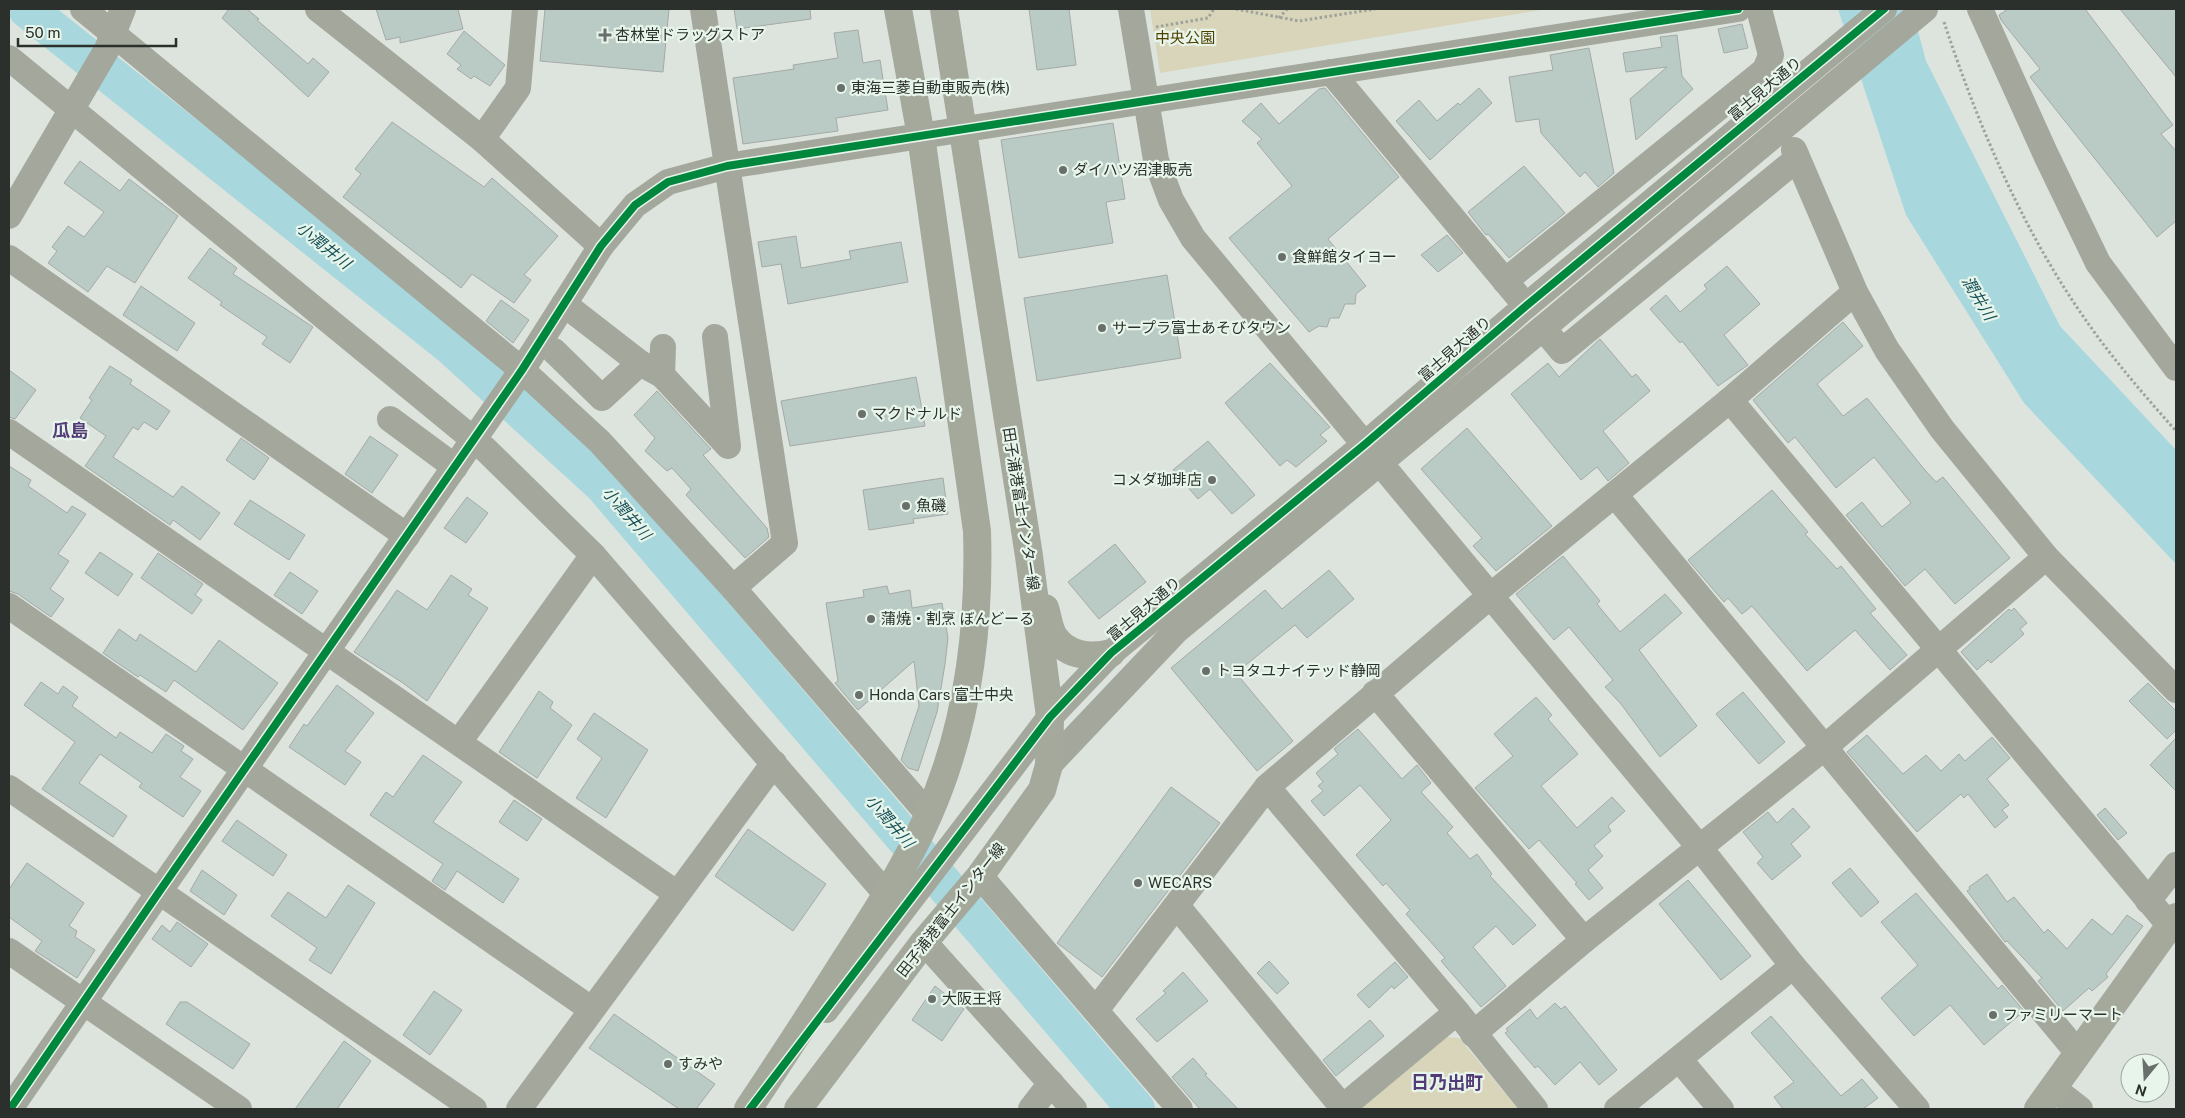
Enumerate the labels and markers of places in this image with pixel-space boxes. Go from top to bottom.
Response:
place label: 杏林堂ドラッグストア [615,26,765,43]
marker: 杏林堂ドラッグストア [599,29,611,41]
place label: 東海三菱自動車販売(株) [851,79,1010,96]
marker: 東海三菱自動車販売(株) [835,82,847,94]
place label: ダイハツ沼津販売 [1073,161,1193,178]
marker: ダイハツ沼津販売 [1057,164,1069,176]
place label: 食鮮館タイヨー [1292,248,1397,265]
marker: 食鮮館タイヨー [1276,251,1288,263]
place label: サープラ富士あそびタウン [1112,319,1291,336]
marker: サープラ富士あそびタウン [1096,322,1108,334]
place label: マクドナルド [872,405,962,422]
marker: マクドナルド [856,408,868,420]
place label: コメダ珈琲店 [1112,471,1202,488]
marker: コメダ珈琲店 [1206,474,1218,486]
place label: 魚磯 [916,497,946,514]
marker: 魚磯 [900,500,912,512]
place label: 蒲焼・割烹 ぼんどーる [881,610,1034,627]
marker: 蒲焼・割烹 ぼんどーる [865,613,877,625]
place label: トヨタユナイテッド静岡 [1216,662,1381,679]
marker: トヨタユナイテッド静岡 [1200,665,1212,677]
place label: Honda Cars 富士中央 [869,686,1014,703]
marker: Honda Cars 富士中央 [853,689,865,701]
place label: WECARS [1148,874,1212,891]
marker: WECARS [1132,877,1144,889]
place label: 大阪王将 [942,990,1002,1007]
marker: 大阪王将 [926,993,938,1005]
place label: ファミリーマート [2003,1006,2123,1023]
marker: ファミリーマート [1987,1009,1999,1021]
place label: すみや [678,1055,723,1072]
marker: すみや [662,1058,674,1070]

